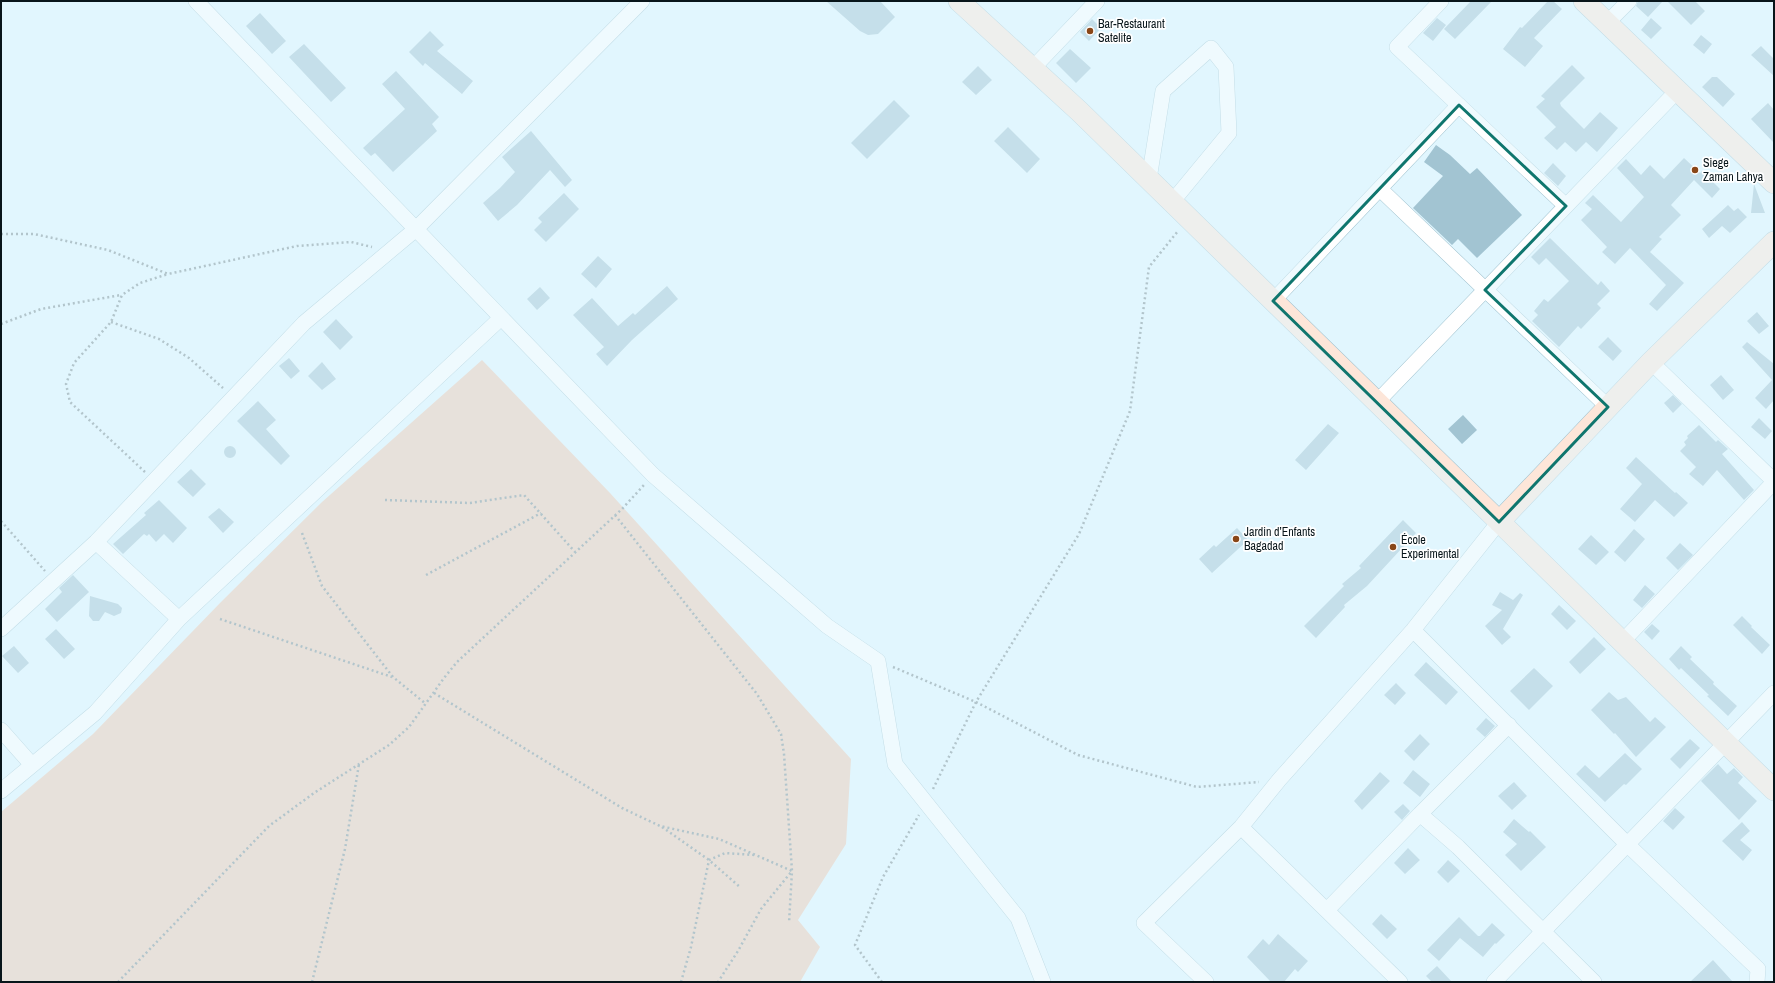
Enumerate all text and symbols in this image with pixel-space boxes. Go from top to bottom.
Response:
place label: Bar-Restaurant Satelite [1098,16,1165,46]
marker: Bar-Restaurant Satelite [1085,26,1095,36]
place label: Siege Zaman Lahya [1703,155,1764,185]
marker: Siege Zaman Lahya [1690,165,1700,175]
place label: Jardin d’Enfants Bagadad [1244,524,1315,554]
place label: École Experimental [1401,532,1459,562]
marker: Jardin d’Enfants Bagadad [1231,534,1241,544]
marker: École Experimental [1388,542,1398,552]

